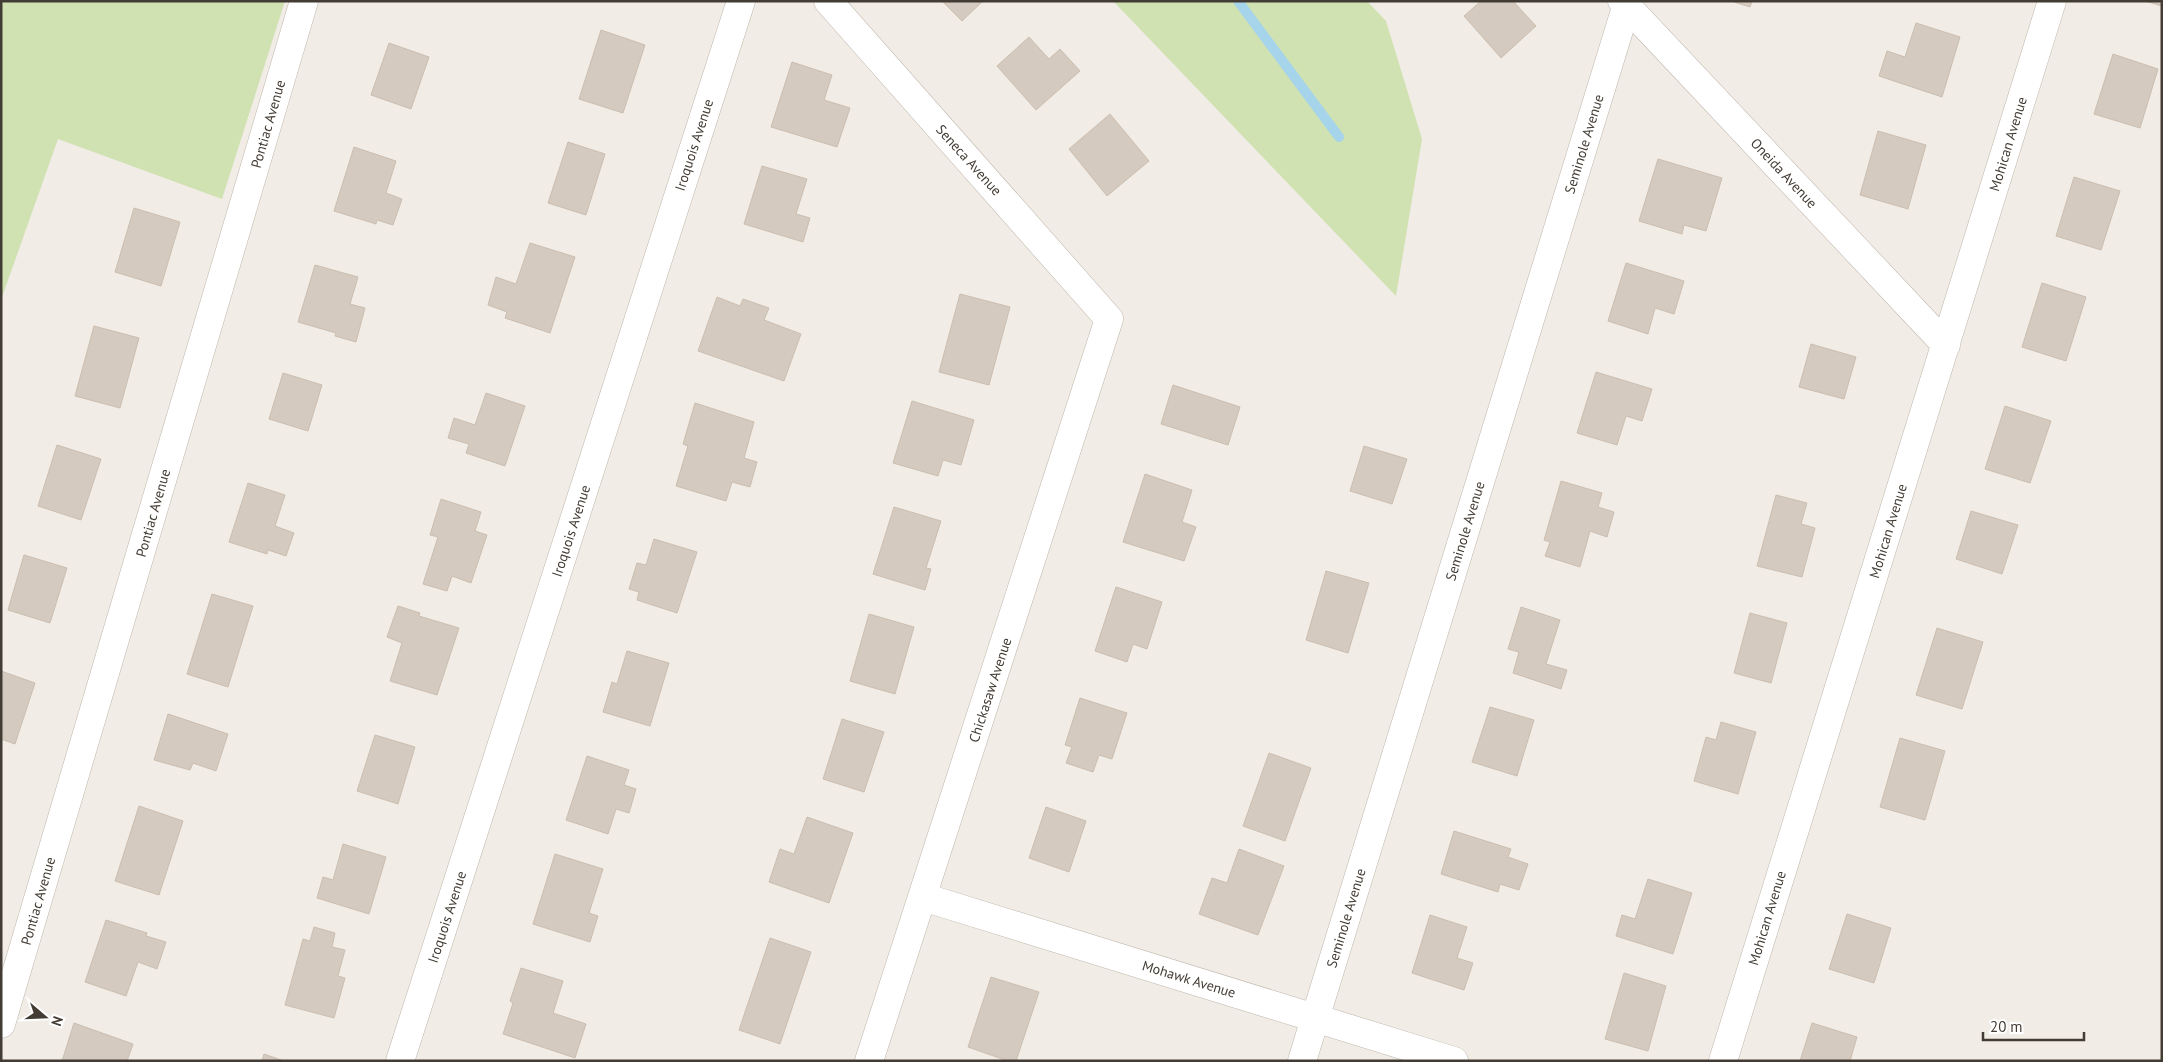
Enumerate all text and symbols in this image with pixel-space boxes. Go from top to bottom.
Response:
street label: Pontiac Avenue [247,78,289,170]
street label: Seminole Avenue [1560,92,1608,196]
street label: Mohican Avenue [1985,95,2031,193]
street label: Iroquois Avenue [671,97,717,193]
street label: Seneca Avenue [932,121,1006,199]
street label: Oneida Avenue [1747,134,1821,212]
street label: Pontiac Avenue [132,467,174,559]
street label: Seminole Avenue [1441,479,1489,583]
street label: Mohican Avenue [1865,482,1911,580]
street label: Iroquois Avenue [548,483,594,579]
street label: Chickasaw Avenue [965,635,1015,745]
street label: Pontiac Avenue [17,855,59,947]
street label: Seminole Avenue [1322,866,1370,970]
street label: Iroquois Avenue [424,869,470,965]
street label: Mohican Avenue [1744,869,1790,967]
street label: Mohawk Avenue [1140,956,1238,1002]
north arrow [20,992,70,1042]
scale bar [1983,1010,2084,1042]
text: N [47,1014,67,1029]
text: 20 m [1990,1017,2023,1036]

